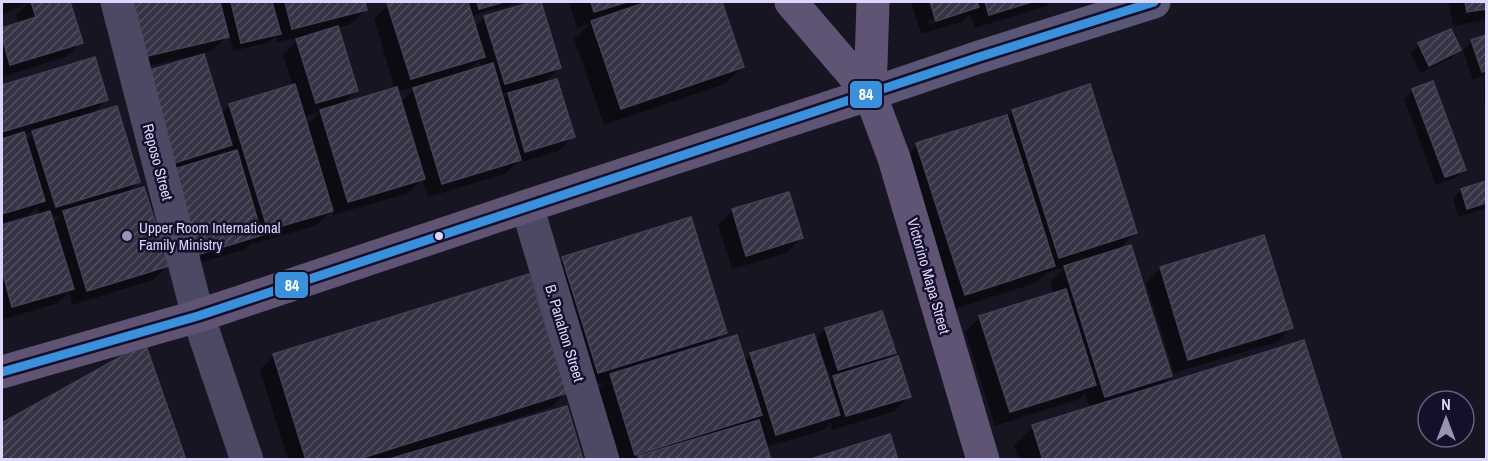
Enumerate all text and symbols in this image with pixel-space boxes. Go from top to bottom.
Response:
line badge: 84 [849,80,883,109]
text: 84 [859,83,874,105]
street label: Reposo Street [138,121,178,203]
street label: Victorino Mapa Street [902,216,956,337]
place label: Upper Room International Family Ministry [139,217,281,255]
marker: Upper Room International Family Ministry [120,229,134,243]
unlabelled marker [433,230,445,242]
line badge: 84 [274,271,309,299]
text: 84 [285,274,300,296]
street label: B. Panahon Street [540,282,590,385]
north arrow [1416,389,1476,449]
text: N [1441,393,1451,415]

